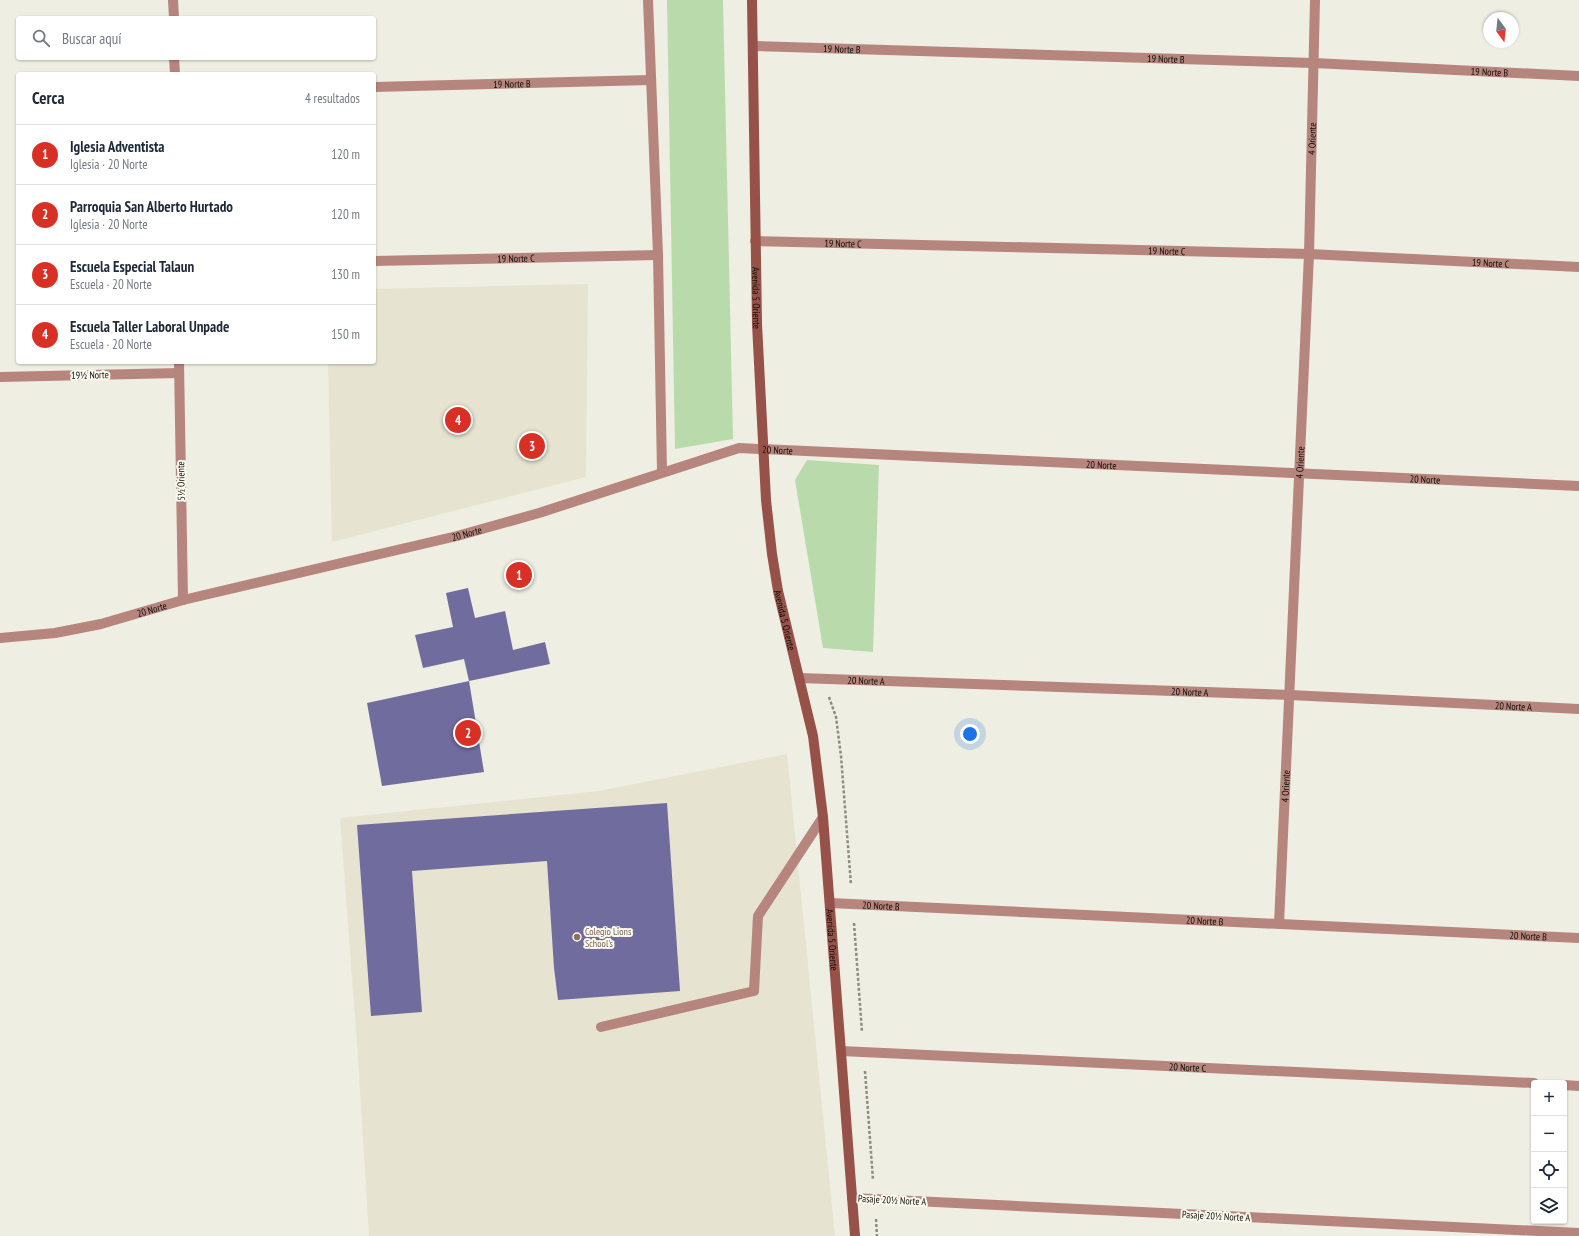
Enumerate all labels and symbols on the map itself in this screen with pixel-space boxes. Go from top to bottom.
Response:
north arrow [1483,12,1519,48]
street label: 19 Norte B [823,42,861,56]
street label: 19 Norte B [1147,51,1185,66]
street label: 19 Norte B [1470,64,1509,79]
street label: 19 Norte B [493,77,531,90]
street label: 4 Oriente [1305,122,1319,155]
street label: 19 Norte C [824,236,862,250]
street label: 19 Norte C [1148,244,1186,258]
street label: 19 Norte C [497,251,535,265]
street label: 19 Norte C [1472,255,1510,270]
street label: Avenida 5 Oriente [750,267,764,329]
street label: 19½ Norte [71,368,109,382]
pin: 4 [445,405,471,435]
pin: 3 [519,431,545,461]
street label: 20 Norte [762,443,793,457]
street label: 4 Oriente [1292,446,1307,479]
street label: 20 Norte [1086,457,1117,472]
street label: 5½ Oriente [174,461,188,501]
street label: 20 Norte [1409,472,1441,486]
street label: 20 Norte [450,523,483,544]
pin: 1 [506,560,532,590]
street label: Avenida 5 Oriente [771,588,799,652]
street label: 20 Norte [135,599,168,620]
street label: 20 Norte A [847,673,885,687]
street label: 20 Norte A [1171,684,1209,699]
street label: 20 Norte A [1495,698,1533,713]
pin: 2 [455,718,481,748]
your location [960,724,980,744]
street label: 4 Oriente [1278,770,1292,803]
street label: 20 Norte B [862,898,900,913]
street label: Avenida 5 Oriente [824,908,841,971]
street label: 20 Norte B [1186,913,1224,928]
place label: Colegio Lions School's [585,925,632,950]
street label: 20 Norte B [1509,928,1548,943]
marker: Colegio Lions School's [572,932,582,942]
street label: 20 Norte C [1169,1060,1207,1074]
street label: Pasaje 20½ Norte A [858,1192,927,1208]
street label: Pasaje 20½ Norte A [1182,1208,1251,1224]

